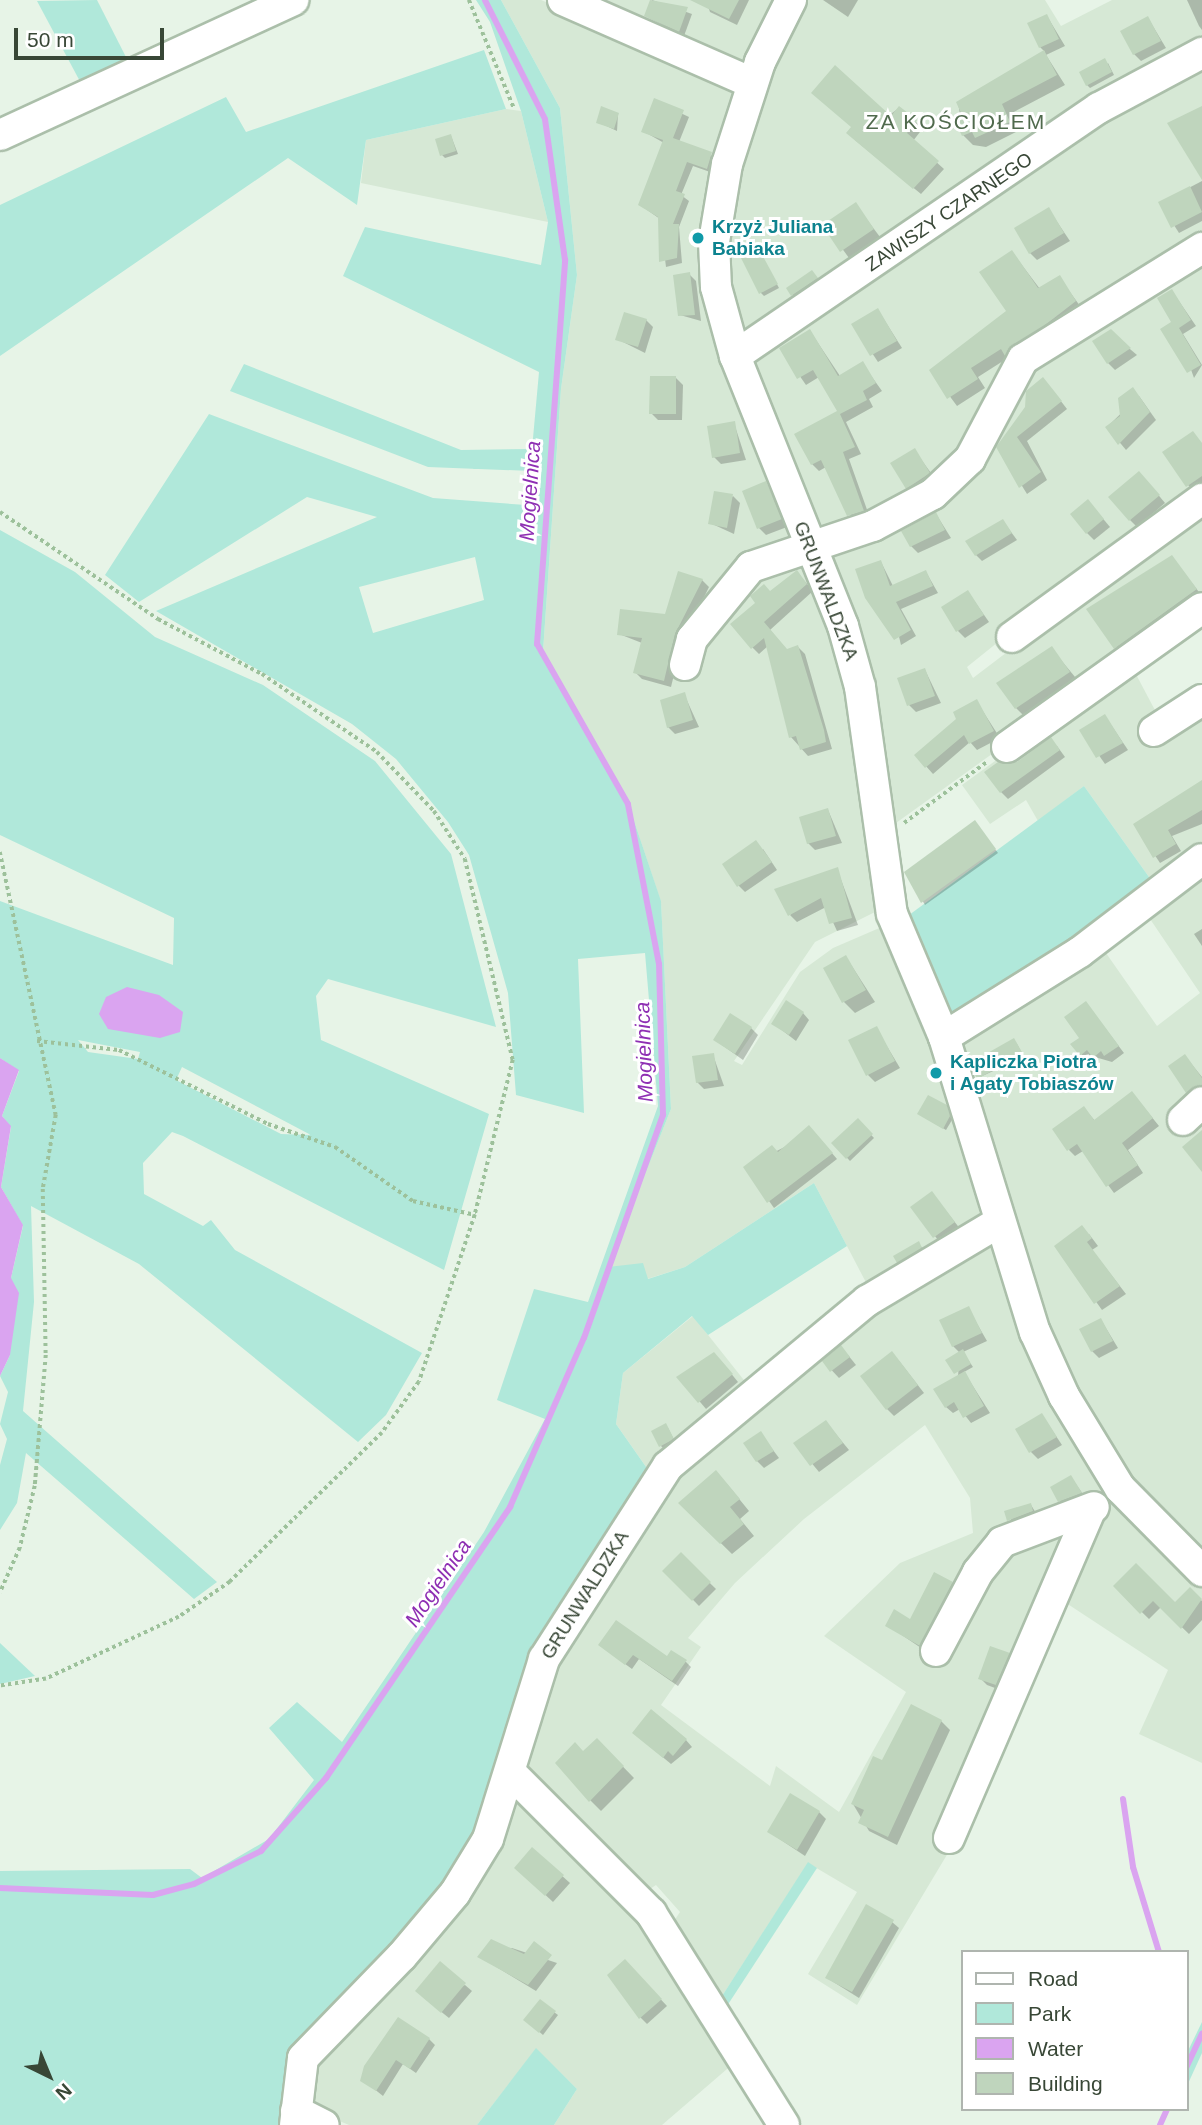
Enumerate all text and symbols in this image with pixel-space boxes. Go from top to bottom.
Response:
scale bar [18,14,168,58]
text: 50 m [27,28,74,51]
district label: ZA KOŚCIOŁEM [867,109,1045,135]
street label: ZAWISZY CZARNEGO [861,148,1037,276]
place label: Krzyż Juliana Babiaka [712,216,833,260]
marker: Krzyż Juliana Babiaka [690,230,706,246]
water label: Mogielnica [514,440,546,542]
street label: GRUNWALDZKA [789,518,863,664]
water label: Mogielnica [630,1001,658,1103]
place label: Kapliczka Piotra i Agaty Tobiaszów [950,1051,1114,1095]
marker: Kapliczka Piotra i Agaty Tobiaszów [928,1065,944,1081]
street label: GRUNWALDZKA [536,1527,634,1663]
water label: Mogielnica [399,1534,477,1632]
legend [960,1950,1188,2111]
text: Road [1028,1967,1078,1990]
text: Park [1028,2002,1071,2025]
text: Water [1028,2037,1083,2060]
north arrow [14,2041,84,2111]
text: Building [1028,2072,1103,2095]
text: N [51,2079,76,2104]

